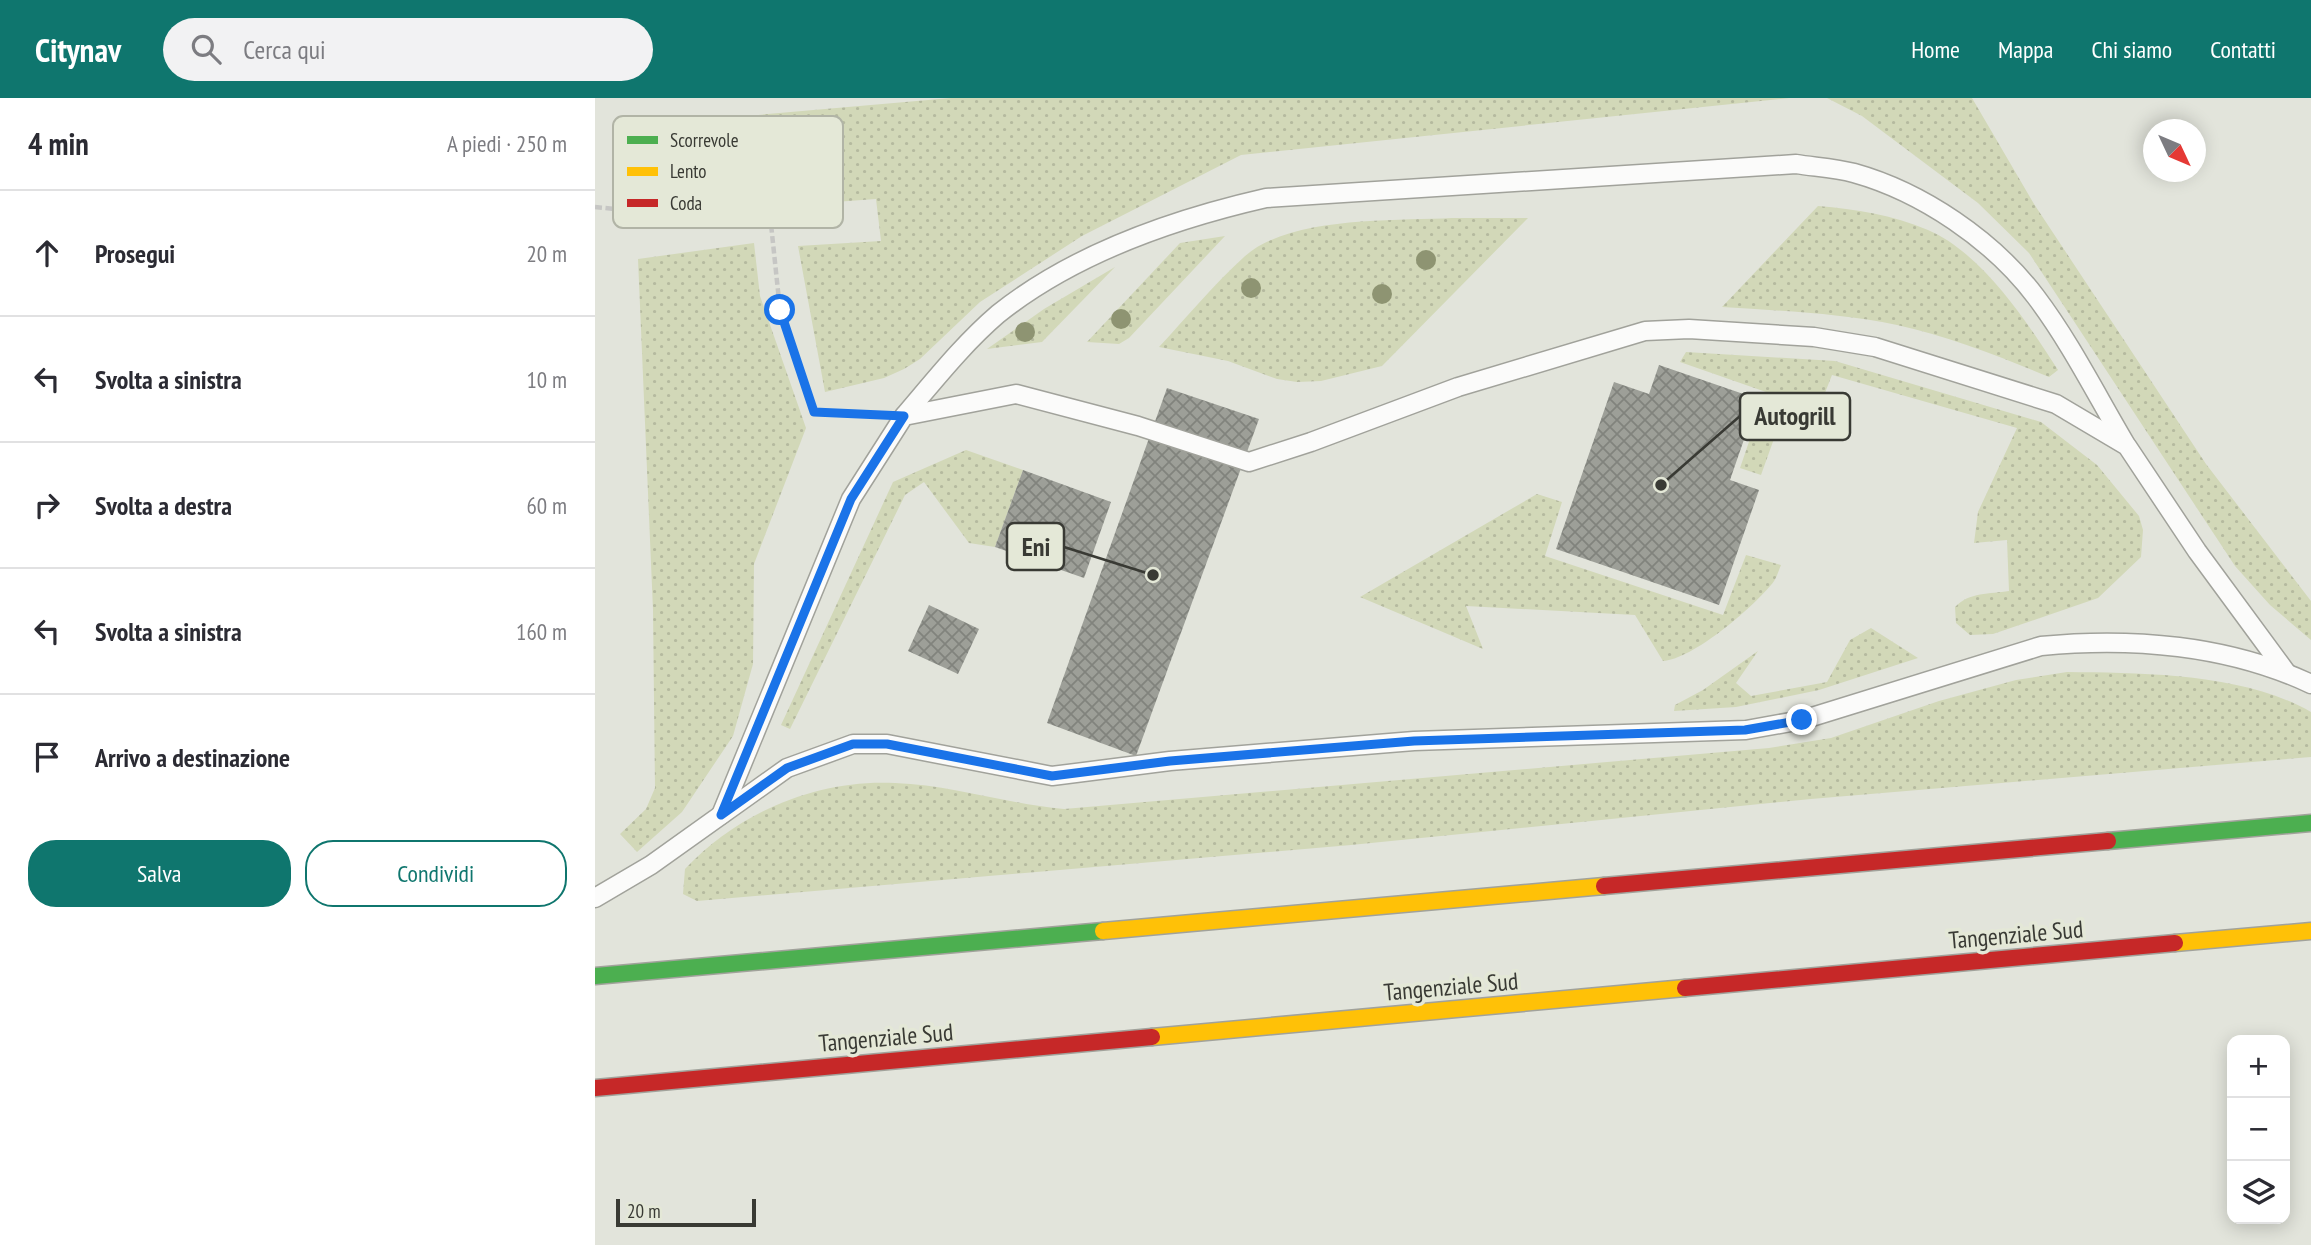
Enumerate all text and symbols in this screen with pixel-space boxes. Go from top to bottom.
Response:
search box [163,18,653,81]
text: Citynav [35,28,121,71]
icon: search [187,30,225,68]
text: Cerca qui [243,33,326,66]
text: Home [1911,34,1960,65]
text: Mappa [1998,34,2053,65]
text: Chi siamo [2091,34,2172,65]
text: Contatti [2210,34,2276,65]
legend [613,116,843,228]
north arrow [2143,119,2206,182]
text: 4 min [28,124,89,163]
text: Scorrevole [670,128,739,152]
text: A piedi · 250 m [447,129,567,158]
text: Lento [670,159,707,183]
text: Coda [670,191,702,215]
icon: ahead [28,234,66,272]
text: Prosegui [95,237,175,270]
text: 20 m [526,239,567,268]
route start [764,294,795,325]
icon: left [28,360,66,398]
text: Svolta a sinistra [95,363,242,396]
text: 10 m [526,365,567,394]
callout: Autogrill [1740,393,1850,440]
text: Autogrill [1753,399,1836,432]
icon: right [28,486,66,524]
text: Svolta a destra [95,489,232,522]
text: 60 m [526,491,567,520]
callout: Eni [1007,523,1064,570]
text: Eni [1022,530,1050,563]
icon: left [28,612,66,650]
text: Svolta a sinistra [95,615,242,648]
text: 160 m [516,617,567,646]
route end [1786,704,1817,735]
icon: arrive [28,738,66,776]
text: Arrivo a destinazione [95,741,290,774]
button: Salva [28,840,291,907]
button: Condividi [305,840,567,907]
street label: Tangenziale Sud [1947,913,2084,956]
street label: Tangenziale Sud [1382,965,1519,1008]
street label: Tangenziale Sud [817,1016,954,1059]
map controls [2227,1035,2290,1224]
button: + [2227,1035,2290,1098]
button: − [2227,1098,2290,1161]
button: layers [2227,1161,2290,1224]
scale bar [616,1196,756,1228]
text: 20 m [627,1199,661,1223]

